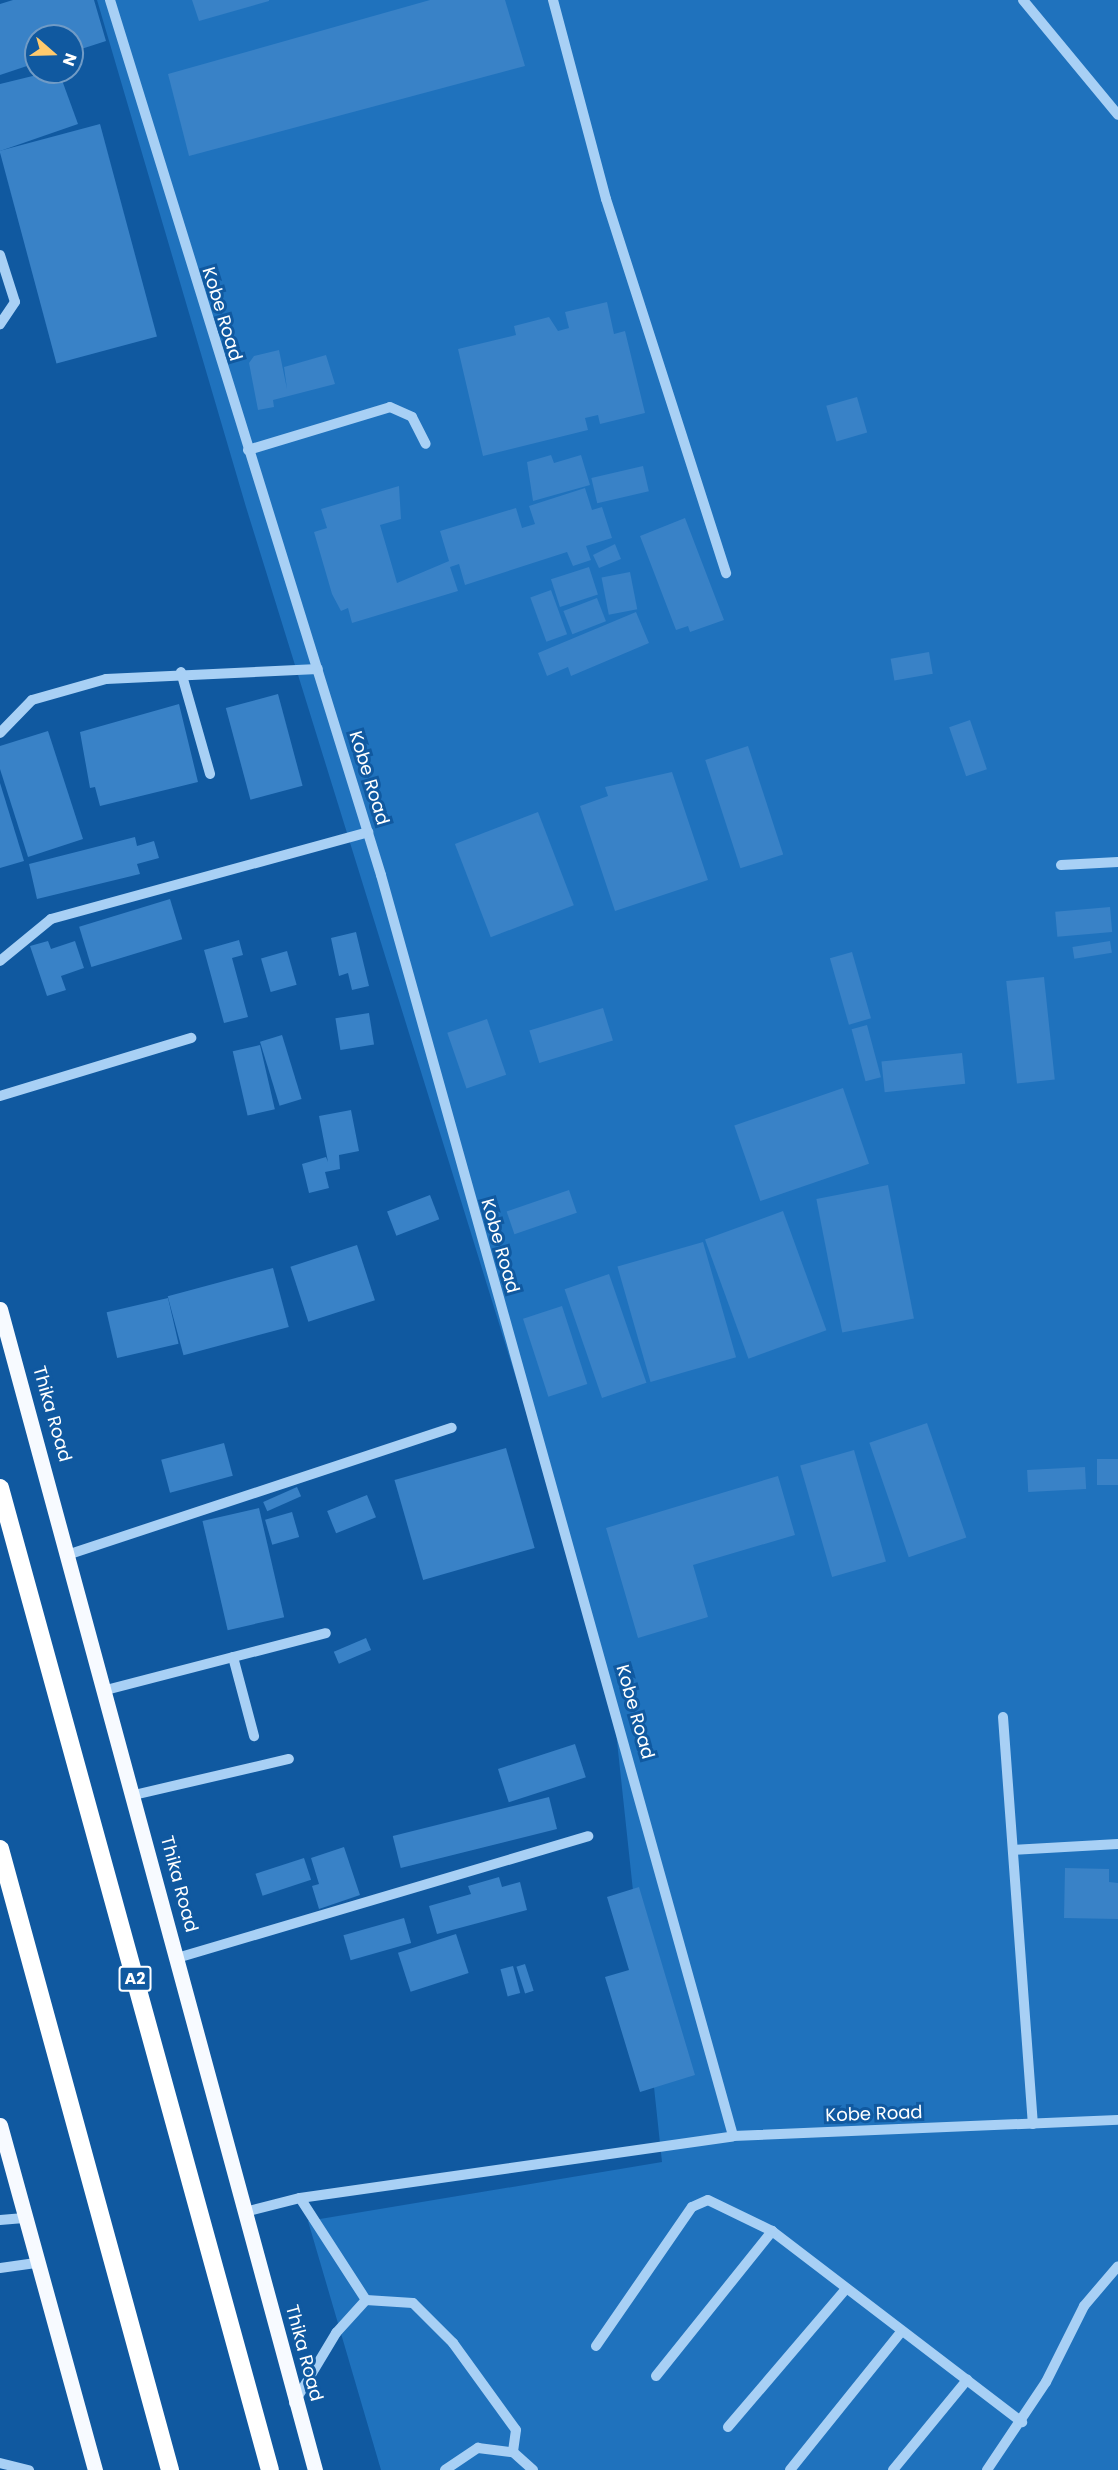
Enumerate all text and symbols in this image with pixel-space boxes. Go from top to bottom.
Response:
north arrow [24,24,84,84]
text: N [57,50,82,69]
street label: Kobe Road [197,264,247,364]
street label: Kobe Road [344,728,394,828]
street label: Kobe Road [476,1196,524,1296]
street label: Thika Road [28,1364,76,1464]
street label: Kobe Road [611,1662,659,1762]
street label: Thika Road [156,1834,202,1934]
road number: A2 [118,1966,152,1992]
street label: Kobe Road [825,2102,923,2126]
street label: Thika Road [281,2303,327,2403]

